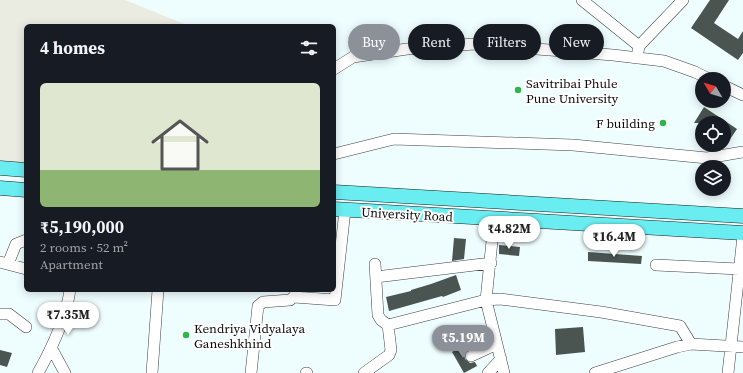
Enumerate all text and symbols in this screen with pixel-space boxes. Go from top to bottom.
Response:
chip: Buy [348,24,400,60]
chip: Rent [408,24,465,60]
chip: Filters [473,24,541,60]
chip: New [549,24,604,60]
text: 4 homes [40,36,105,60]
icon: filters [298,37,320,59]
north arrow [695,72,731,108]
map controls [695,72,731,196]
place label: Savitribai Phule Pune University [526,75,618,107]
marker: Savitribai Phule Pune University [513,85,523,95]
icon: home [144,109,216,181]
place label: F building [596,115,655,132]
button: locate [695,116,731,152]
marker: F building [658,118,668,128]
button: layers [695,160,731,196]
street label: University Road [361,204,454,225]
text: ₹5,190,000 [40,215,124,239]
pin: ₹4.82M [476,216,542,250]
text: ₹4.82M [487,220,531,237]
pin: ₹16.4M [581,224,647,258]
text: ₹16.4M [592,228,636,245]
text: 2 rooms · 52 m² [40,239,128,256]
text: Apartment [40,256,103,273]
pin: ₹7.35M [35,302,101,336]
text: ₹7.35M [46,306,90,323]
place label: Kendriya Vidyalaya Ganeshkhind [194,320,305,352]
pin: ₹5.19M [430,325,496,359]
text: ₹5.19M [441,329,485,346]
marker: Kendriya Vidyalaya Ganeshkhind [181,330,191,340]

